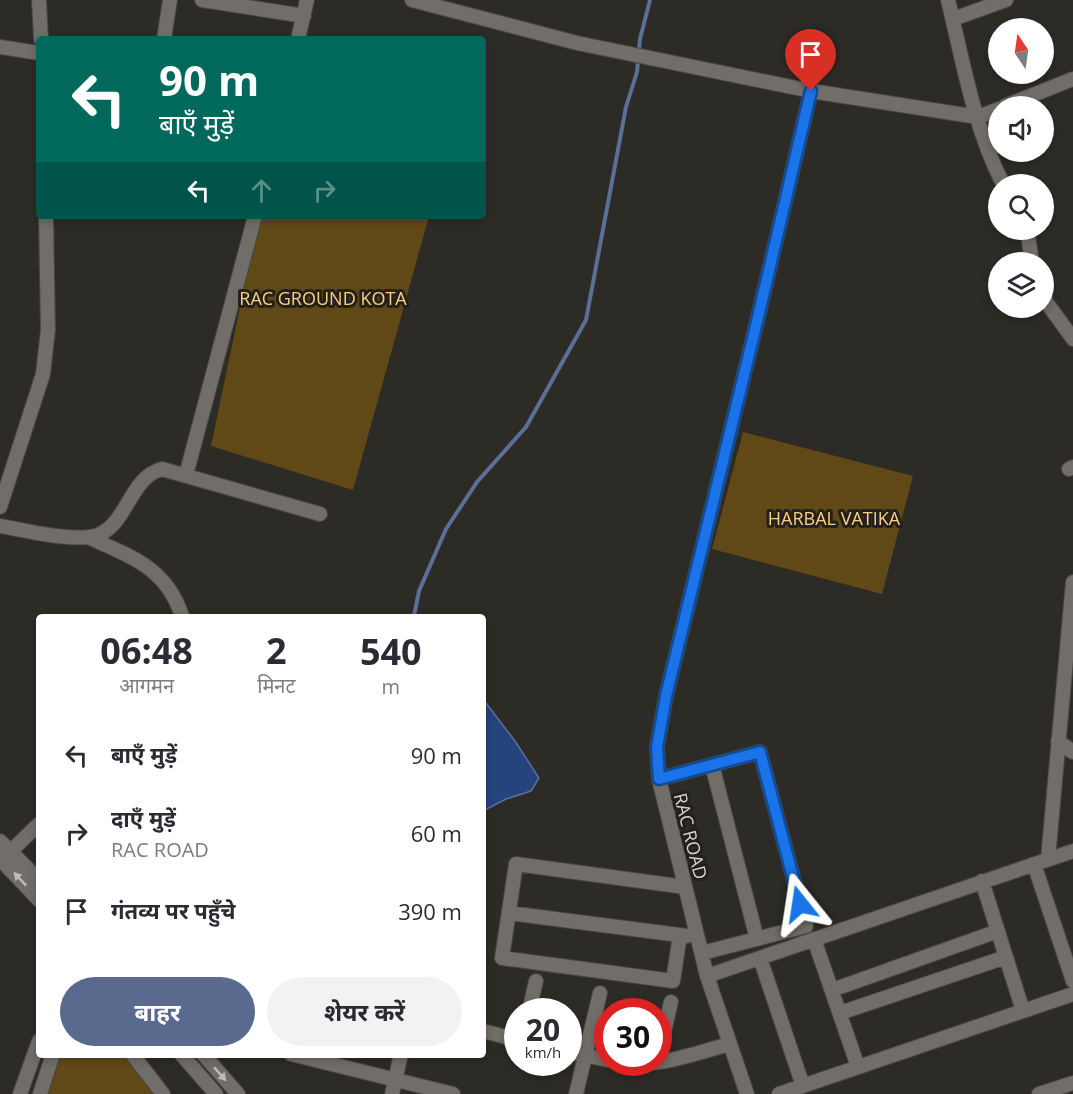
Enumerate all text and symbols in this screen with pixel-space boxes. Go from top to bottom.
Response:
north arrow [988,18,1054,84]
map controls [988,18,1054,318]
pin [785,29,836,91]
icon: arrive [794,38,827,71]
text: 90 m [159,51,259,108]
icon: left [60,60,138,138]
button: sound [988,96,1054,162]
text: बाएँ मुड़ें [159,105,234,142]
icon: left [182,174,215,207]
icon: ahead [245,174,278,207]
icon: right [308,174,341,207]
button: search [988,174,1054,240]
button: layers [988,252,1054,318]
park label: RAC GROUND KOTA [239,286,407,310]
park label: HARBAL VATIKA [768,506,901,530]
text: 06:48 [100,626,193,675]
text: 2 [266,626,287,675]
text: 540 [360,627,422,676]
text: आगमन [119,672,174,699]
text: मिनट [257,672,296,699]
text: m [382,673,400,700]
icon: left [60,739,93,772]
text: बाएँ मुड़ें [111,739,177,769]
text: 90 m [411,740,462,770]
street label: RAC ROAD [669,790,713,882]
text: दाएँ मुड़ें [111,803,176,833]
icon: right [60,817,93,850]
text: 60 m [411,818,462,848]
text: RAC ROAD [111,836,209,863]
position arrow [768,872,832,936]
one-way arrow [13,873,27,887]
icon: arrive [60,895,93,928]
text: गंतव्य पर पहुँचे [111,895,236,925]
text: 390 m [398,896,462,926]
button: बाहर [60,977,255,1046]
button: शेयर करें [267,977,462,1046]
speed limit sign: 30 [594,998,672,1076]
text: 20 [526,1009,560,1050]
text: km/h [525,1042,561,1062]
one-way arrow [213,1066,226,1081]

